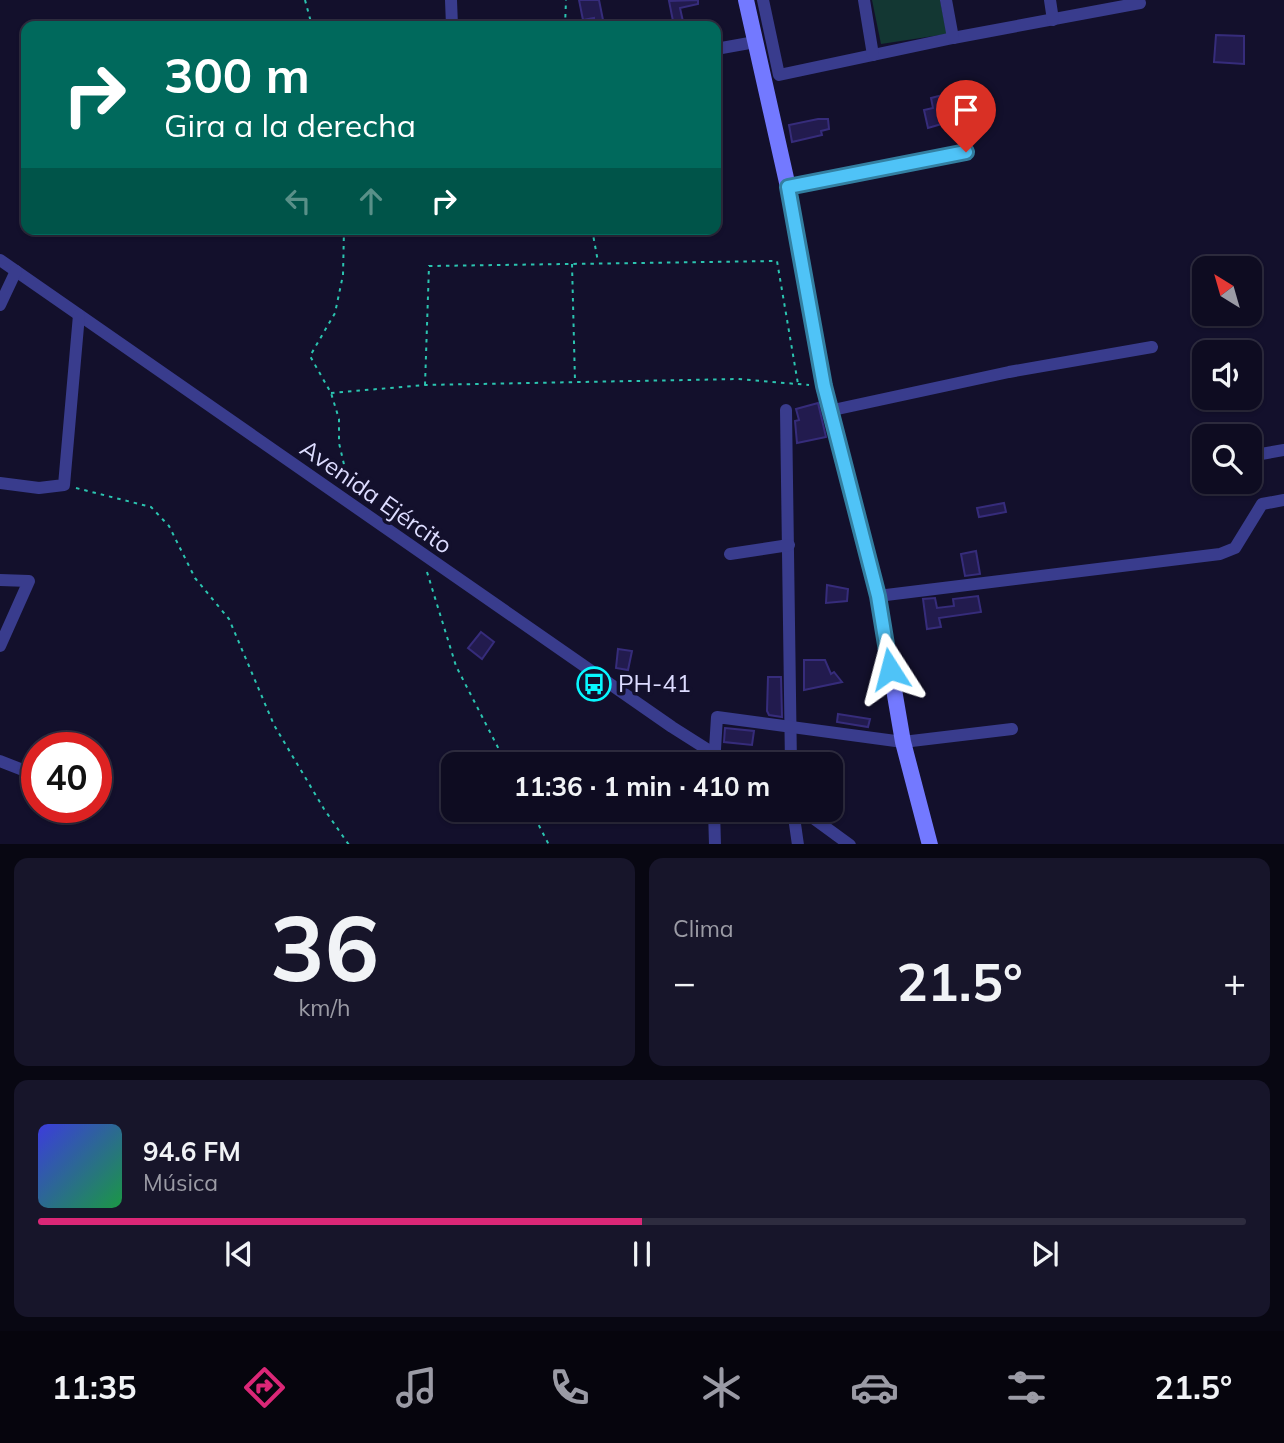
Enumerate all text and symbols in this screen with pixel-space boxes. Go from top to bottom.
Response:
text: 300 m [164,44,310,105]
icon: right [49,49,140,140]
pin [936,80,996,152]
icon: arrive [947,91,985,129]
text: Gira a la derecha [164,105,416,145]
icon: left [279,182,317,220]
icon: ahead [352,182,390,220]
icon: right [425,182,463,220]
north arrow [1192,256,1262,326]
map controls [1192,256,1262,494]
button: sound [1192,340,1262,410]
button: search [1192,424,1262,494]
street label: Avenida Ejército [295,433,458,560]
position arrow [853,632,927,706]
bus stop icon: PH-41 [575,665,613,703]
place label: PH-41 [618,668,691,698]
speed limit sign: 40 [21,732,112,823]
text: 11:36 · 1 min · 410 m [514,770,770,803]
text: 36 [270,890,379,1004]
text: Clima [673,914,734,943]
text: 21.5° [896,949,1023,1014]
text: − [673,958,696,1006]
text: + [1223,958,1246,1006]
text: km/h [298,993,351,1022]
text: 94.6 FM [143,1135,241,1168]
text: Música [143,1168,218,1197]
icon: previous [220,1235,258,1273]
icon: pause [623,1235,661,1273]
icon: next [1026,1235,1064,1273]
icon: directions [240,1363,289,1412]
icon: music [392,1363,441,1412]
icon: phone [545,1363,594,1412]
icon: climate [697,1363,746,1412]
icon: car [850,1363,899,1412]
icon: filters [1002,1363,1051,1412]
text: 11:35 [52,1367,136,1407]
text: 21.5° [1155,1367,1232,1407]

